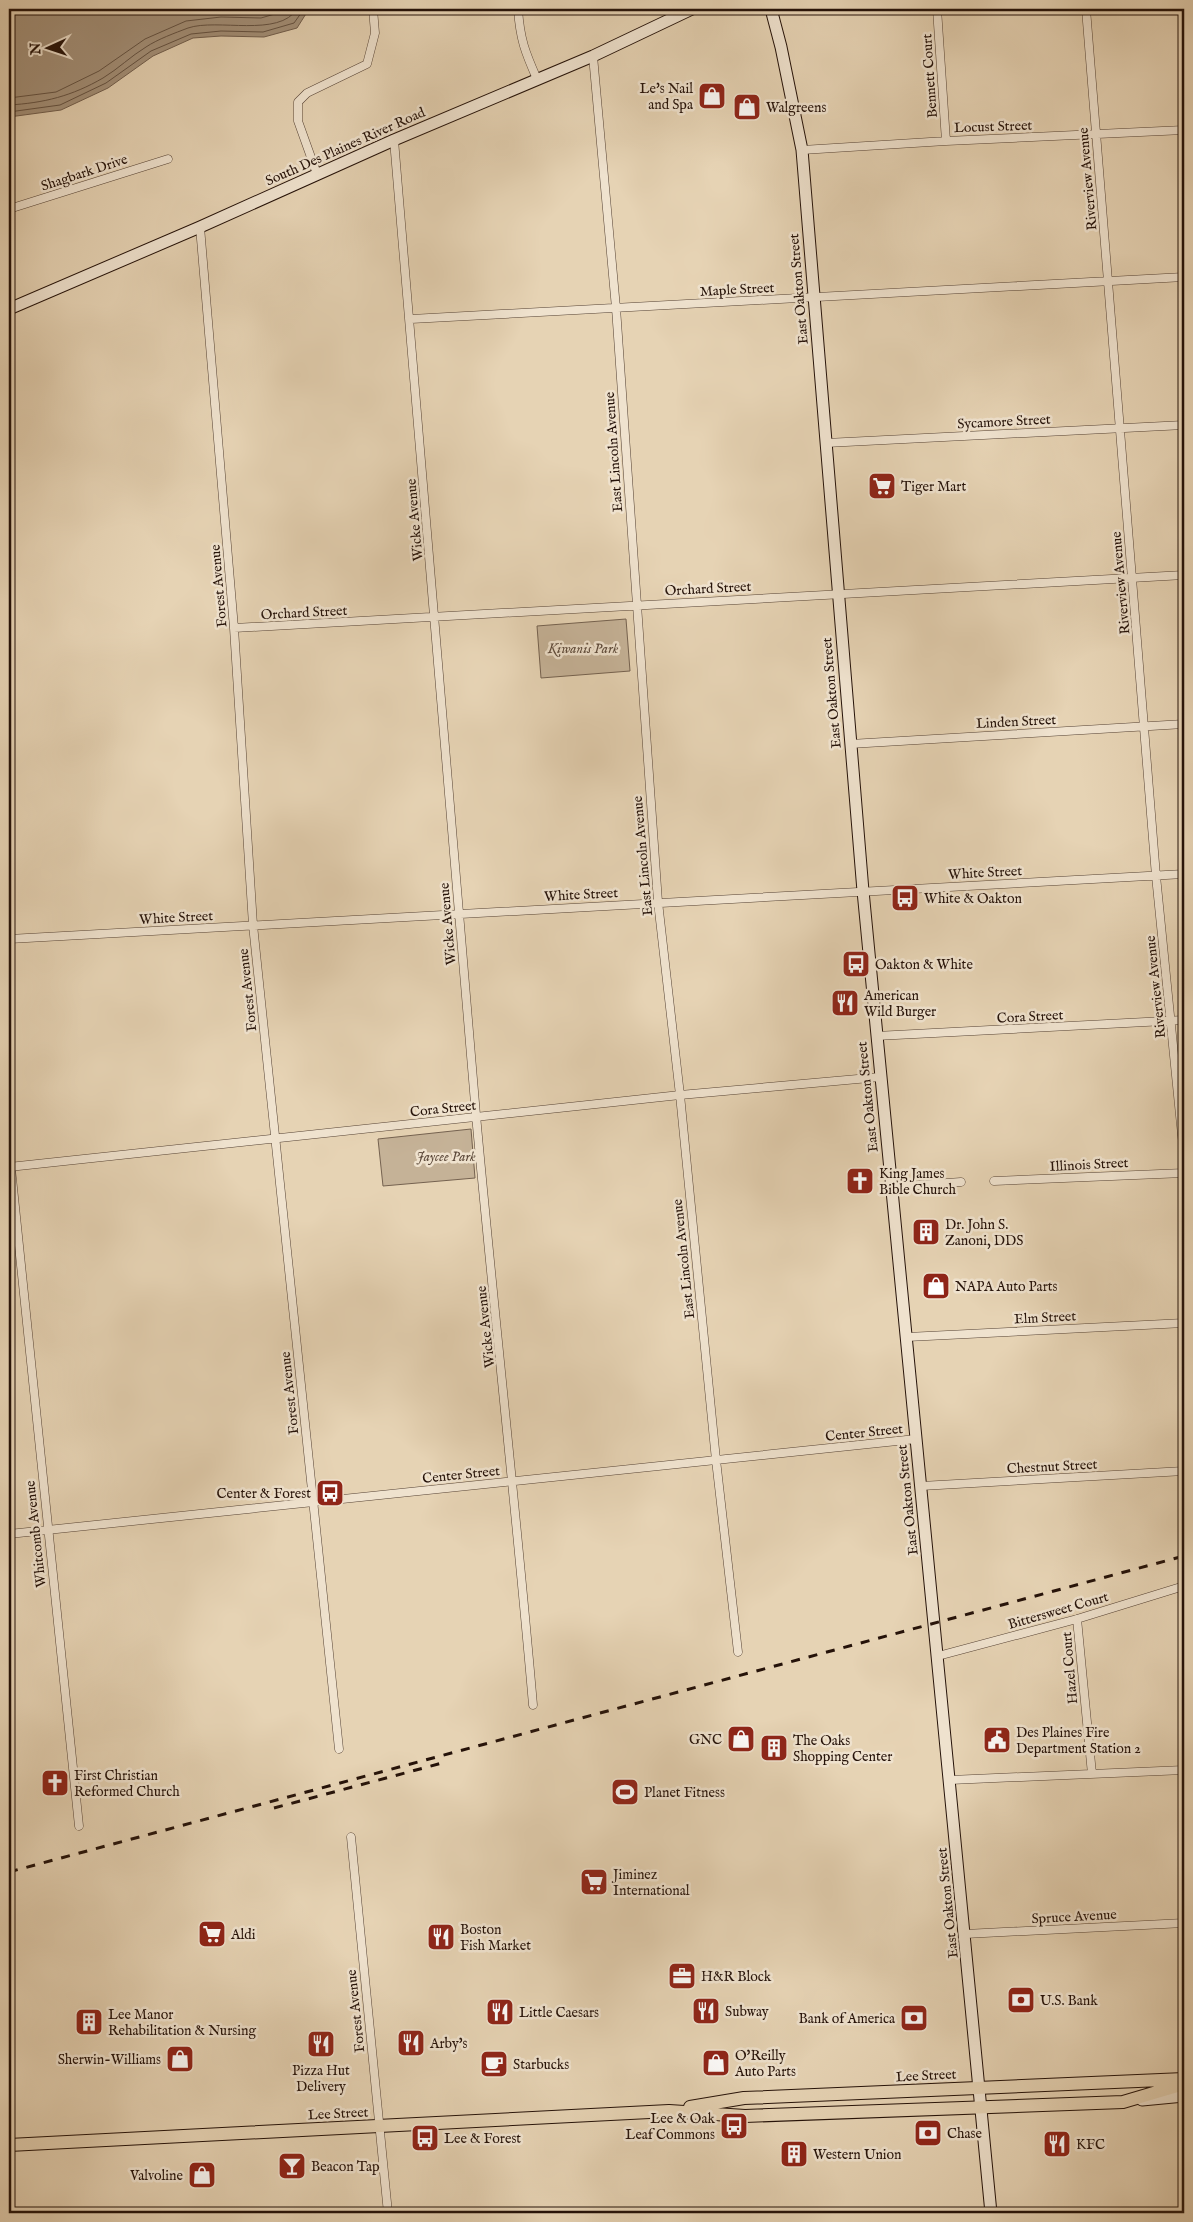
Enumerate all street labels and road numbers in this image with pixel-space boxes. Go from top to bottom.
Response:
street label: Bennett Court [918,33,942,119]
street label: South Des Plaines River Road [263,103,429,190]
street label: Locust Street [954,117,1033,137]
street label: Riverview Avenue [1074,126,1101,231]
street label: Shagbark Drive [39,150,130,195]
street label: East Oakton Street [785,233,813,345]
street label: Maple Street [699,279,775,301]
street label: East Lincoln Avenue [601,391,627,513]
street label: Sycamore Street [957,411,1051,433]
street label: Wicke Avenue [402,477,428,562]
street label: Riverview Avenue [1107,530,1134,635]
street label: Forest Avenue [206,543,232,628]
street label: Orchard Street [664,578,752,600]
street label: Orchard Street [260,602,348,624]
street label: East Oakton Street [818,637,846,749]
street label: Linden Street [975,711,1057,733]
street label: East Lincoln Avenue [629,795,657,917]
street label: White Street [948,862,1023,884]
street label: Wicke Avenue [435,881,461,966]
street label: White Street [544,884,619,906]
street label: White Street [139,907,214,929]
street label: Riverview Avenue [1142,934,1170,1039]
street label: Forest Avenue [235,947,261,1032]
street label: Cora Street [996,1006,1064,1028]
street label: East Oakton Street [853,1040,883,1153]
street label: Cora Street [409,1097,477,1121]
street label: Illinois Street [1049,1154,1129,1176]
street label: East Lincoln Avenue [669,1198,699,1320]
street label: Wicke Avenue [473,1284,499,1369]
street label: Elm Street [1014,1307,1077,1329]
street label: Forest Avenue [277,1350,303,1435]
street label: Center Street [824,1420,904,1446]
street label: East Oakton Street [893,1443,923,1556]
street label: Chestnut Street [1006,1456,1098,1478]
street label: Center Street [421,1462,501,1488]
street label: Whitcomb Avenue [21,1479,51,1588]
street label: Bittersweet Court [1006,1588,1111,1634]
street label: Hazel Court [1058,1631,1082,1705]
street label: East Oakton Street [933,1846,963,1959]
street label: Spruce Avenue [1031,1906,1118,1928]
street label: Forest Avenue [343,1968,369,2053]
street label: Lee Street [895,2065,957,2087]
street label: Lee Street [307,2103,369,2125]

